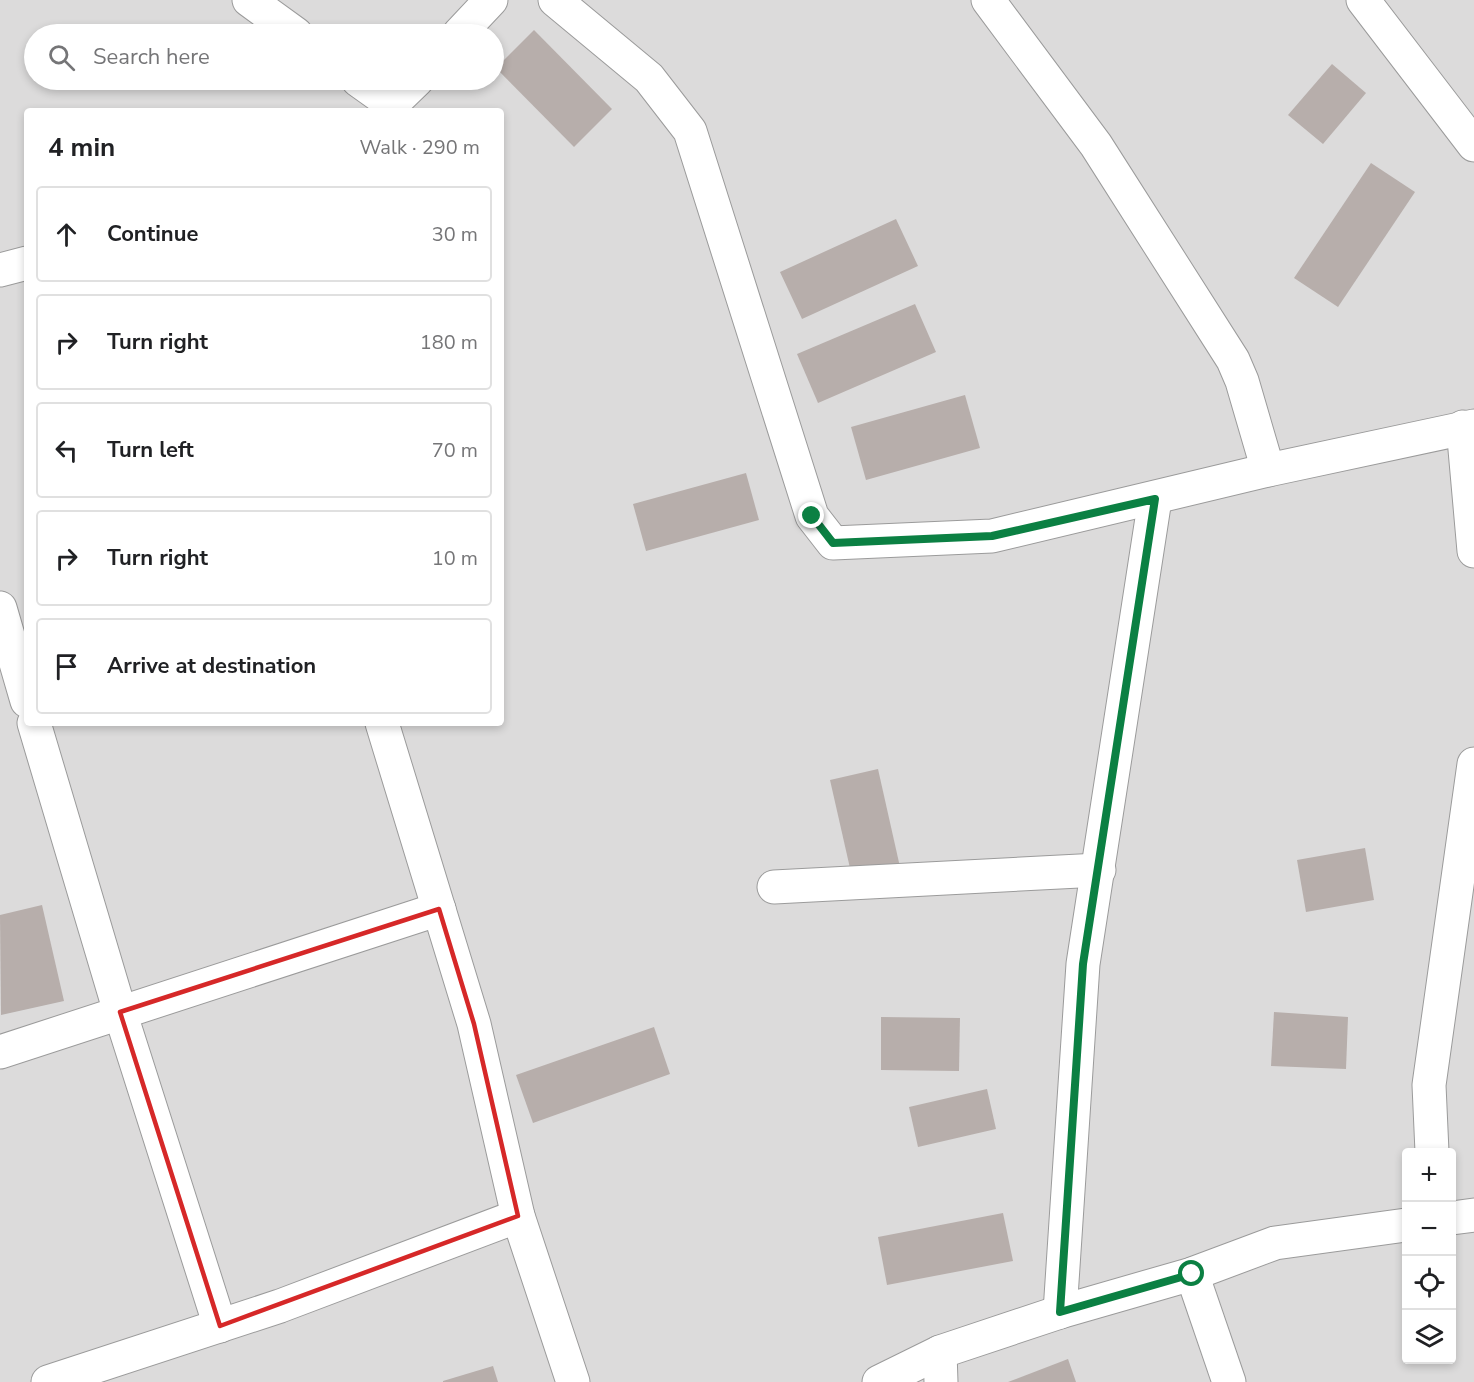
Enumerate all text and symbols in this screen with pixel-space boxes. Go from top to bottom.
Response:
search box [24,24,504,90]
icon: search [45,41,78,74]
text: Search here [93,42,210,72]
text: 4 min [48,130,115,165]
text: Walk · 290 m [360,134,480,161]
icon: ahead [50,218,83,251]
text: Continue [107,219,198,249]
text: 30 m [432,221,478,248]
icon: right [50,326,83,359]
text: Turn right [107,327,208,357]
text: 180 m [420,329,478,356]
icon: left [50,434,83,467]
text: Turn left [107,435,194,465]
text: 70 m [432,437,478,464]
route end [798,502,824,528]
icon: right [50,542,83,575]
text: Turn right [107,543,208,573]
text: 10 m [432,545,478,572]
icon: arrive [50,650,83,683]
text: Arrive at destination [107,651,316,681]
map controls [1402,1148,1456,1364]
button: + [1402,1148,1456,1202]
button: − [1402,1202,1456,1256]
button: locate [1402,1256,1456,1310]
route start [1178,1260,1204,1286]
button: layers [1402,1310,1456,1364]

